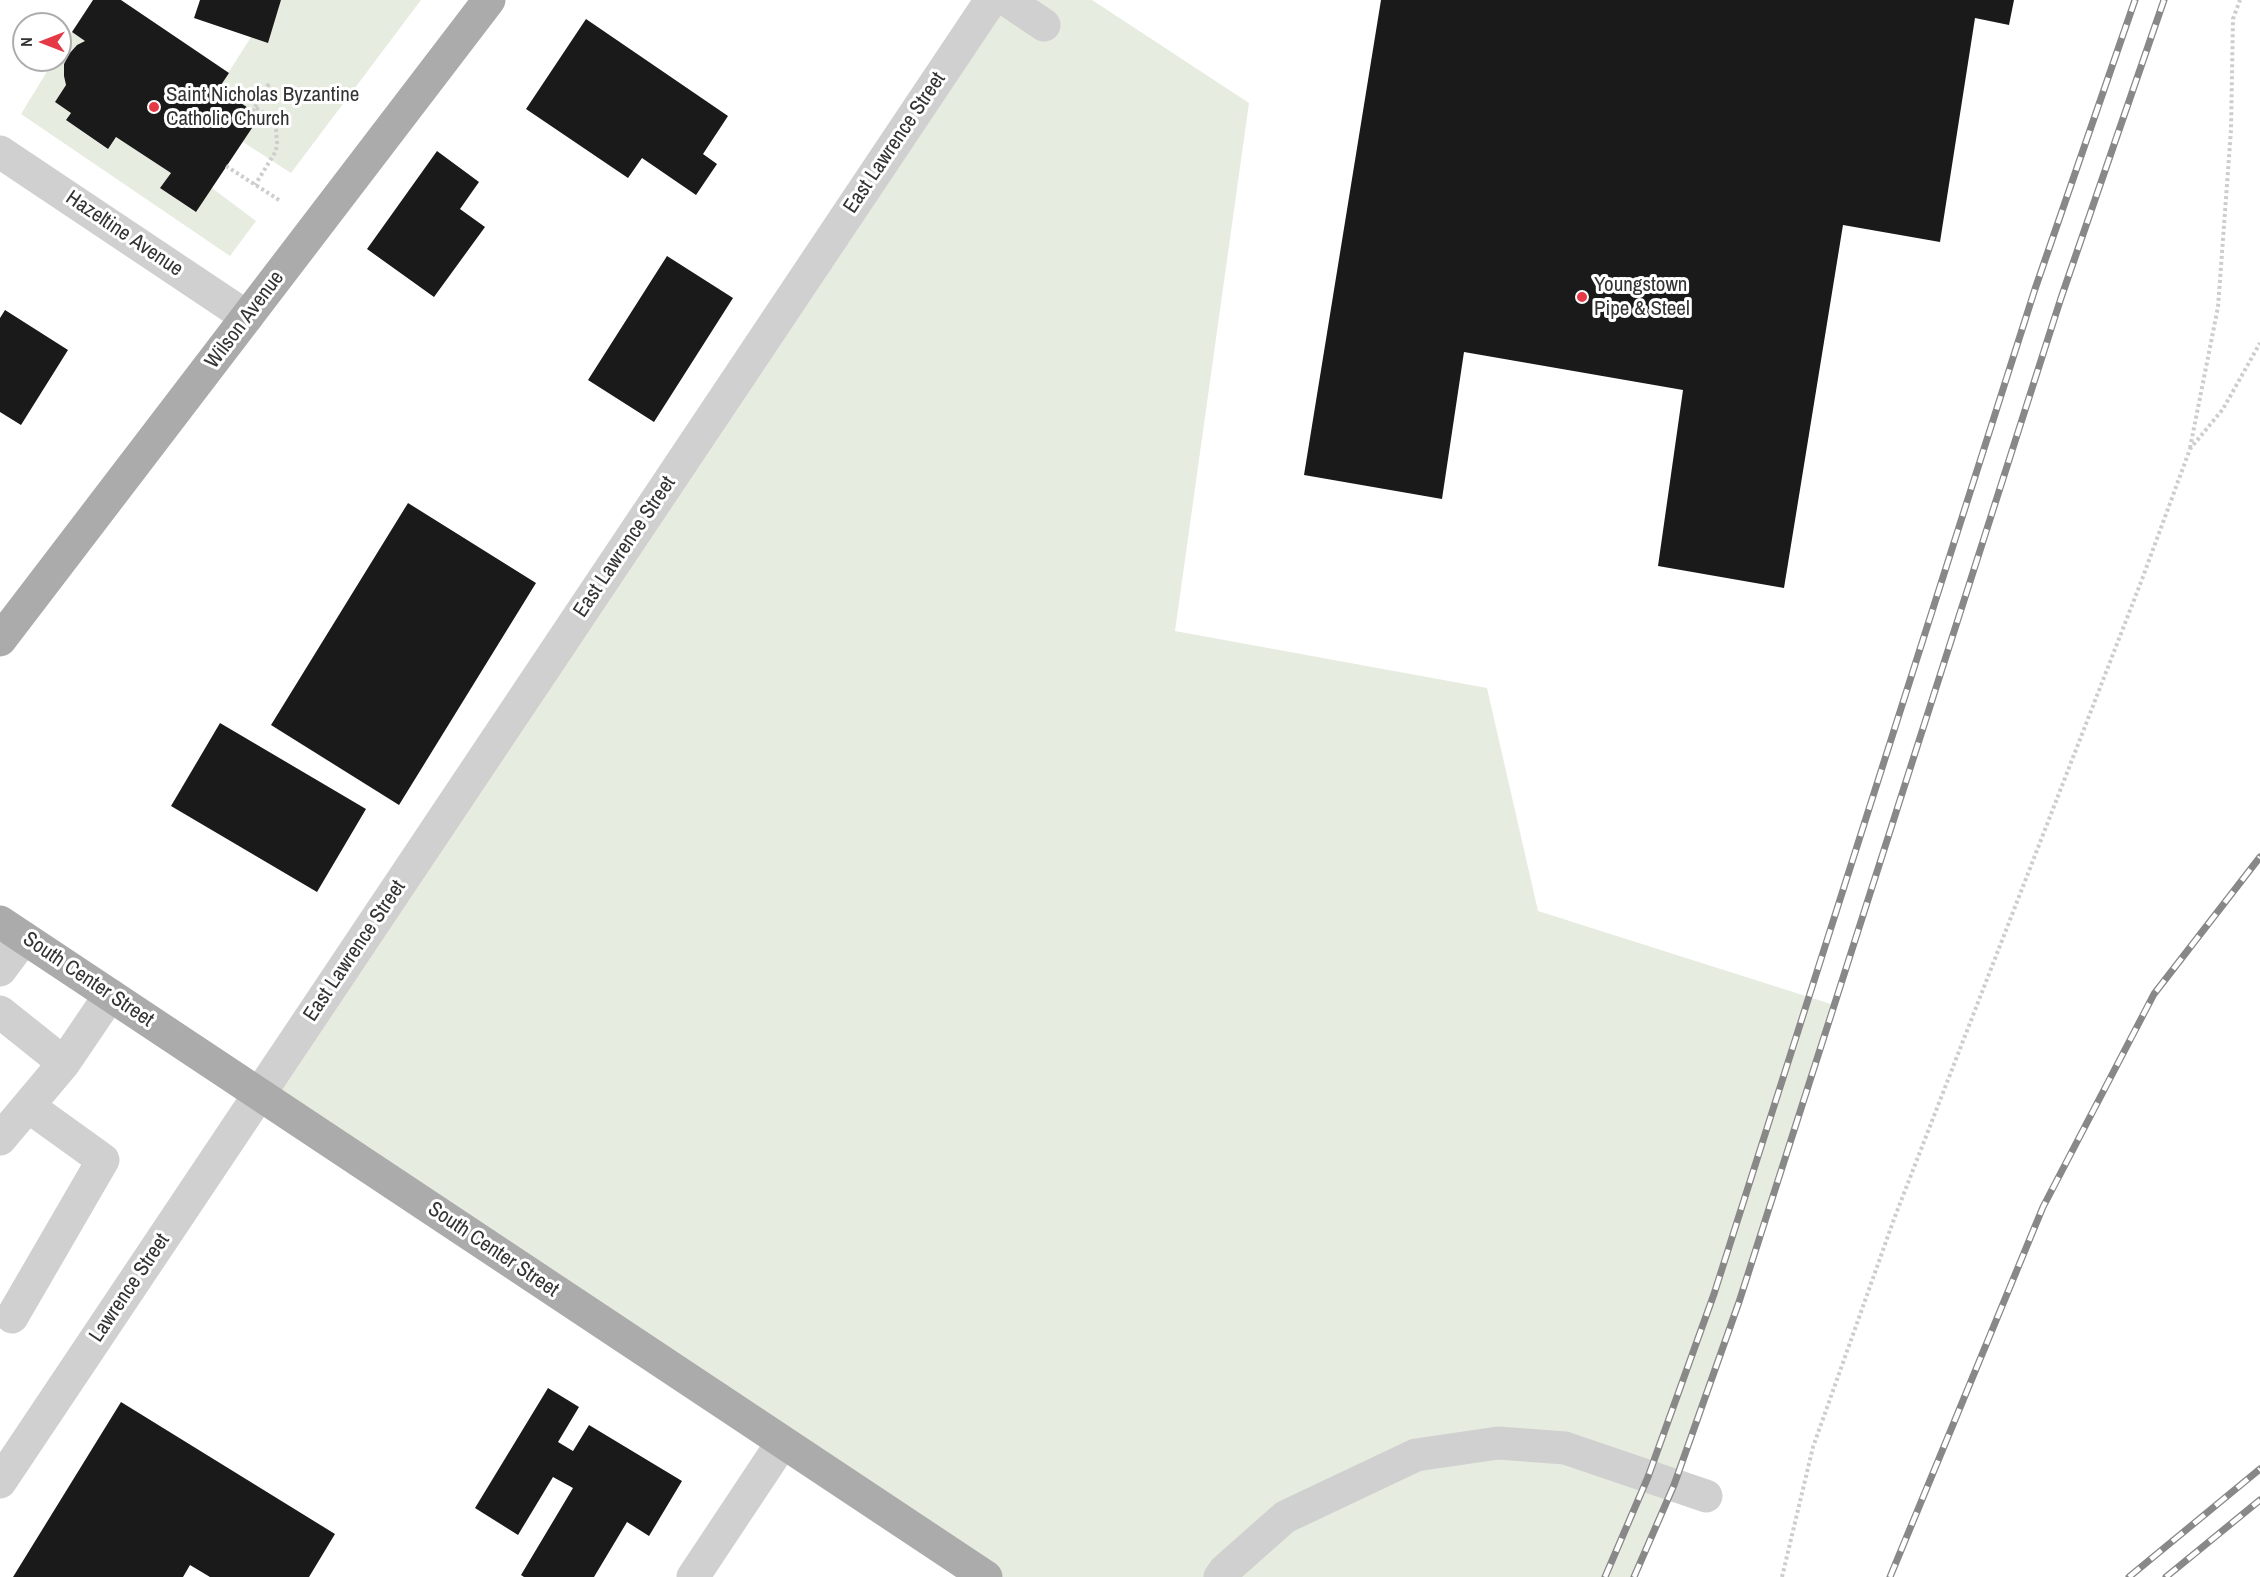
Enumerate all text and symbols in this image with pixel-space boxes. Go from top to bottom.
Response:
north arrow [12,12,72,72]
text: N [15,37,37,47]
street label: East Lawrence Street [839,68,951,218]
place label: Saint Nicholas Byzantine Catholic Church [166,82,359,132]
marker: Saint Nicholas Byzantine Catholic Church [147,100,161,114]
street label: Hazeltine Avenue [61,186,187,282]
street label: Wilson Avenue [200,266,290,374]
place label: Youngstown Pipe & Steel [1594,272,1690,322]
marker: Youngstown Pipe & Steel [1575,290,1589,304]
street label: East Lawrence Street [569,472,681,622]
street label: East Lawrence Street [299,876,411,1026]
street label: South Center Street [18,927,158,1033]
street label: South Center Street [423,1197,563,1303]
street label: Lawrence Street [84,1229,176,1347]

